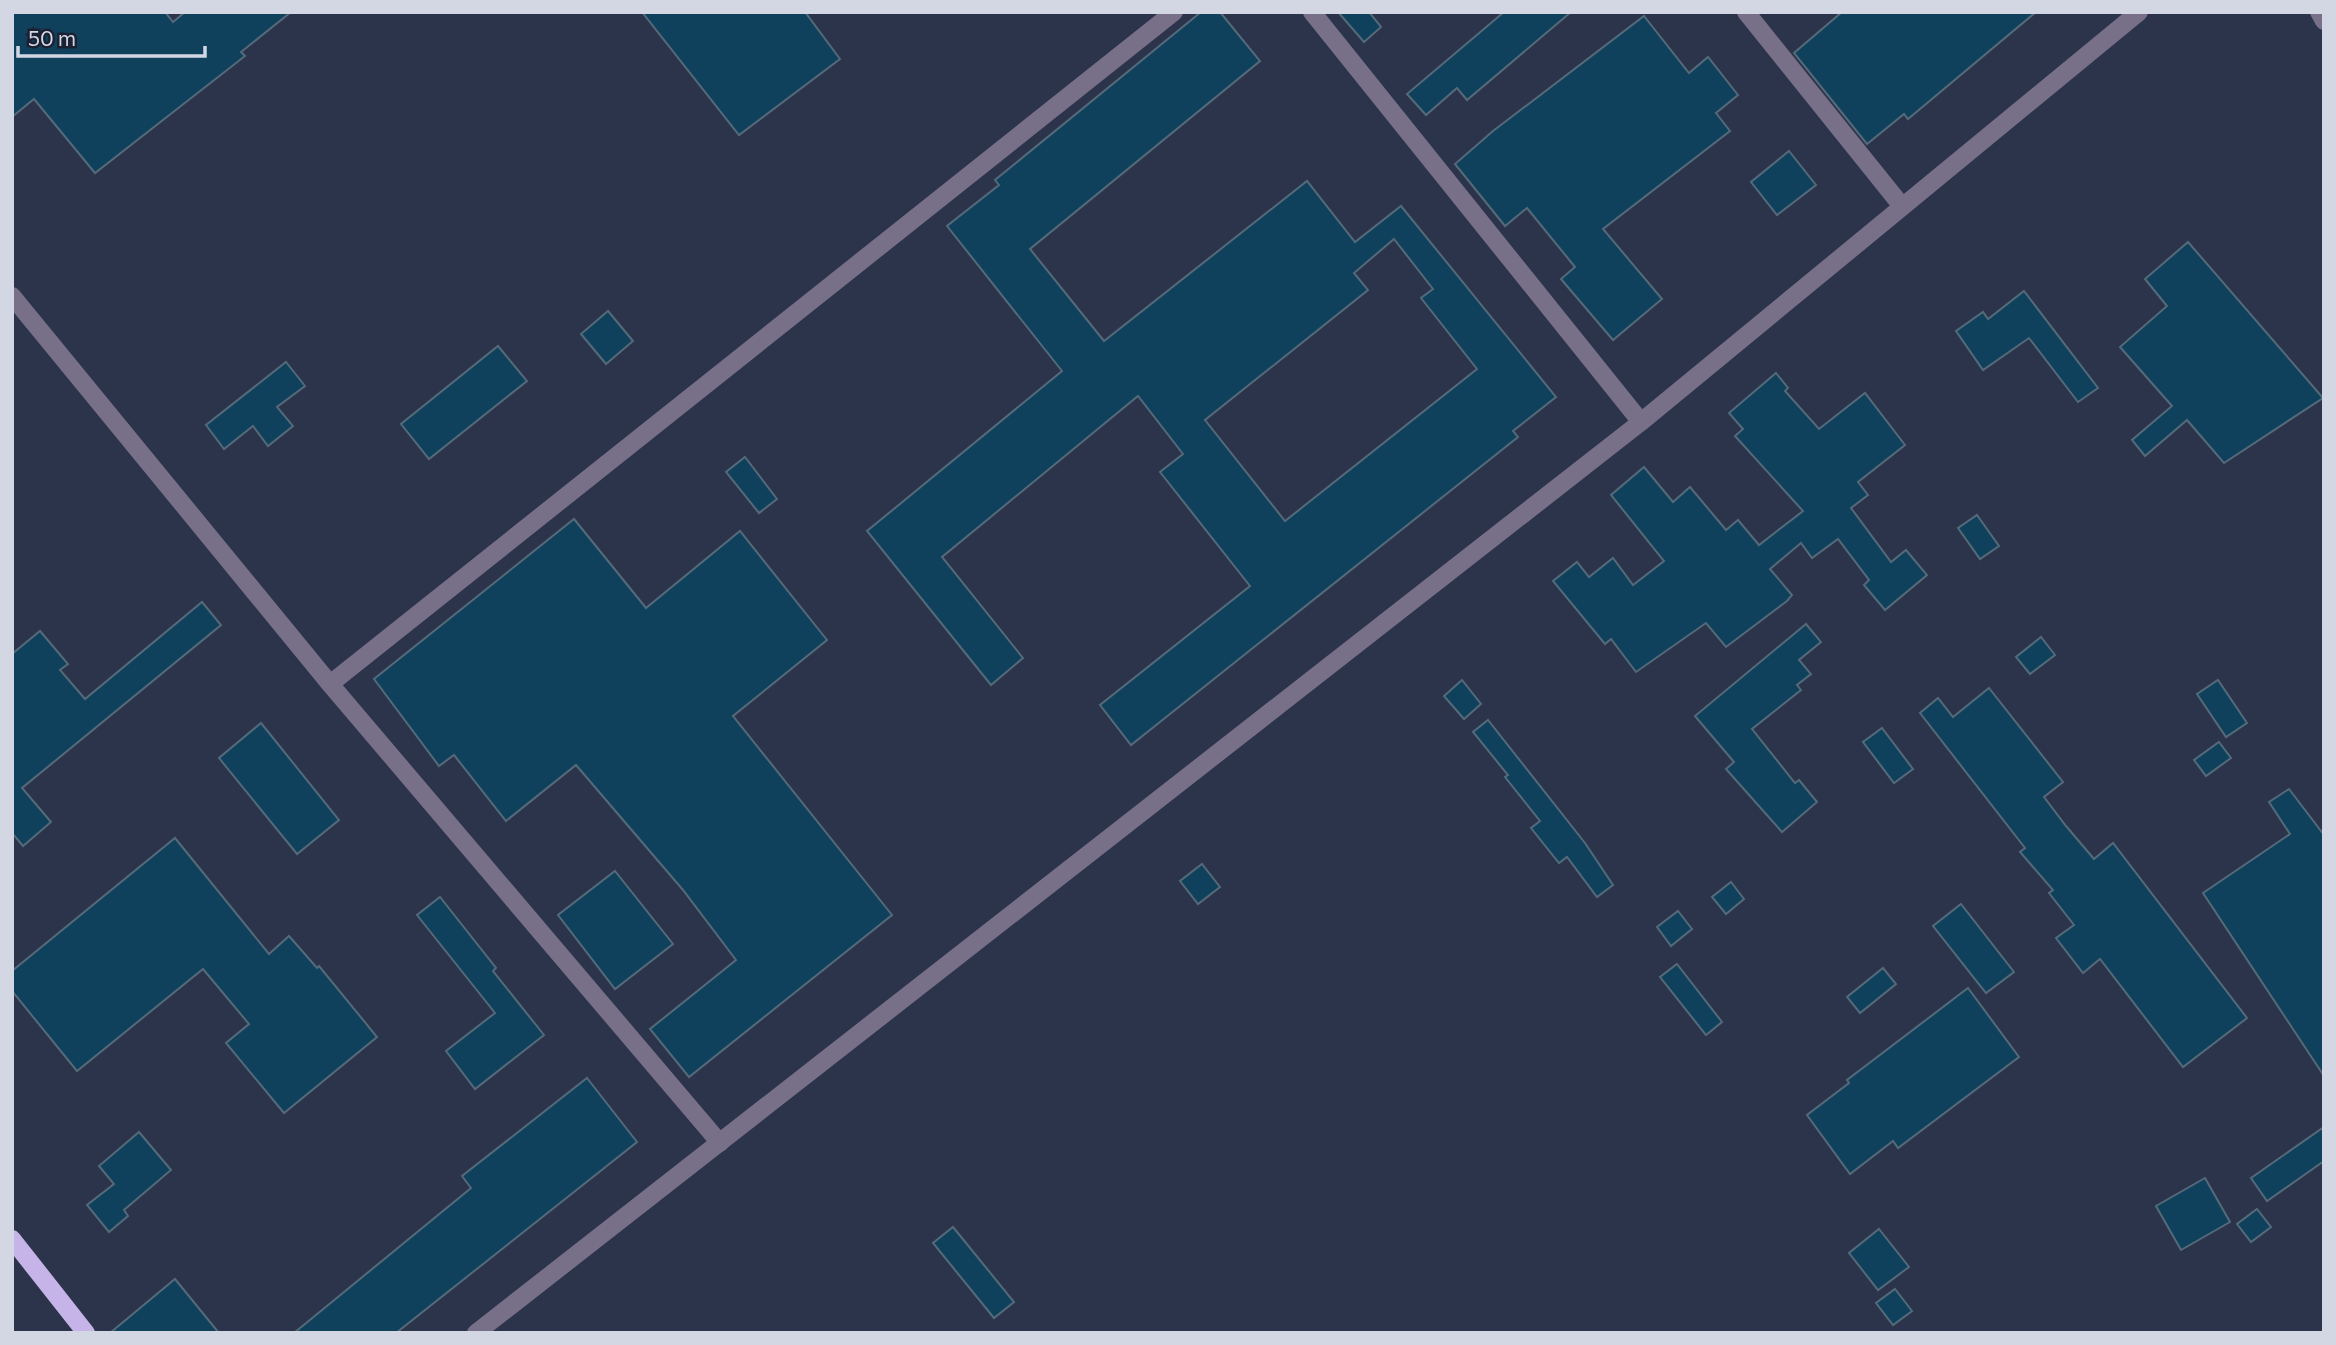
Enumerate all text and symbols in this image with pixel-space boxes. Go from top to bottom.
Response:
scale bar [18,14,205,58]
text: 50 m [28,25,76,50]

